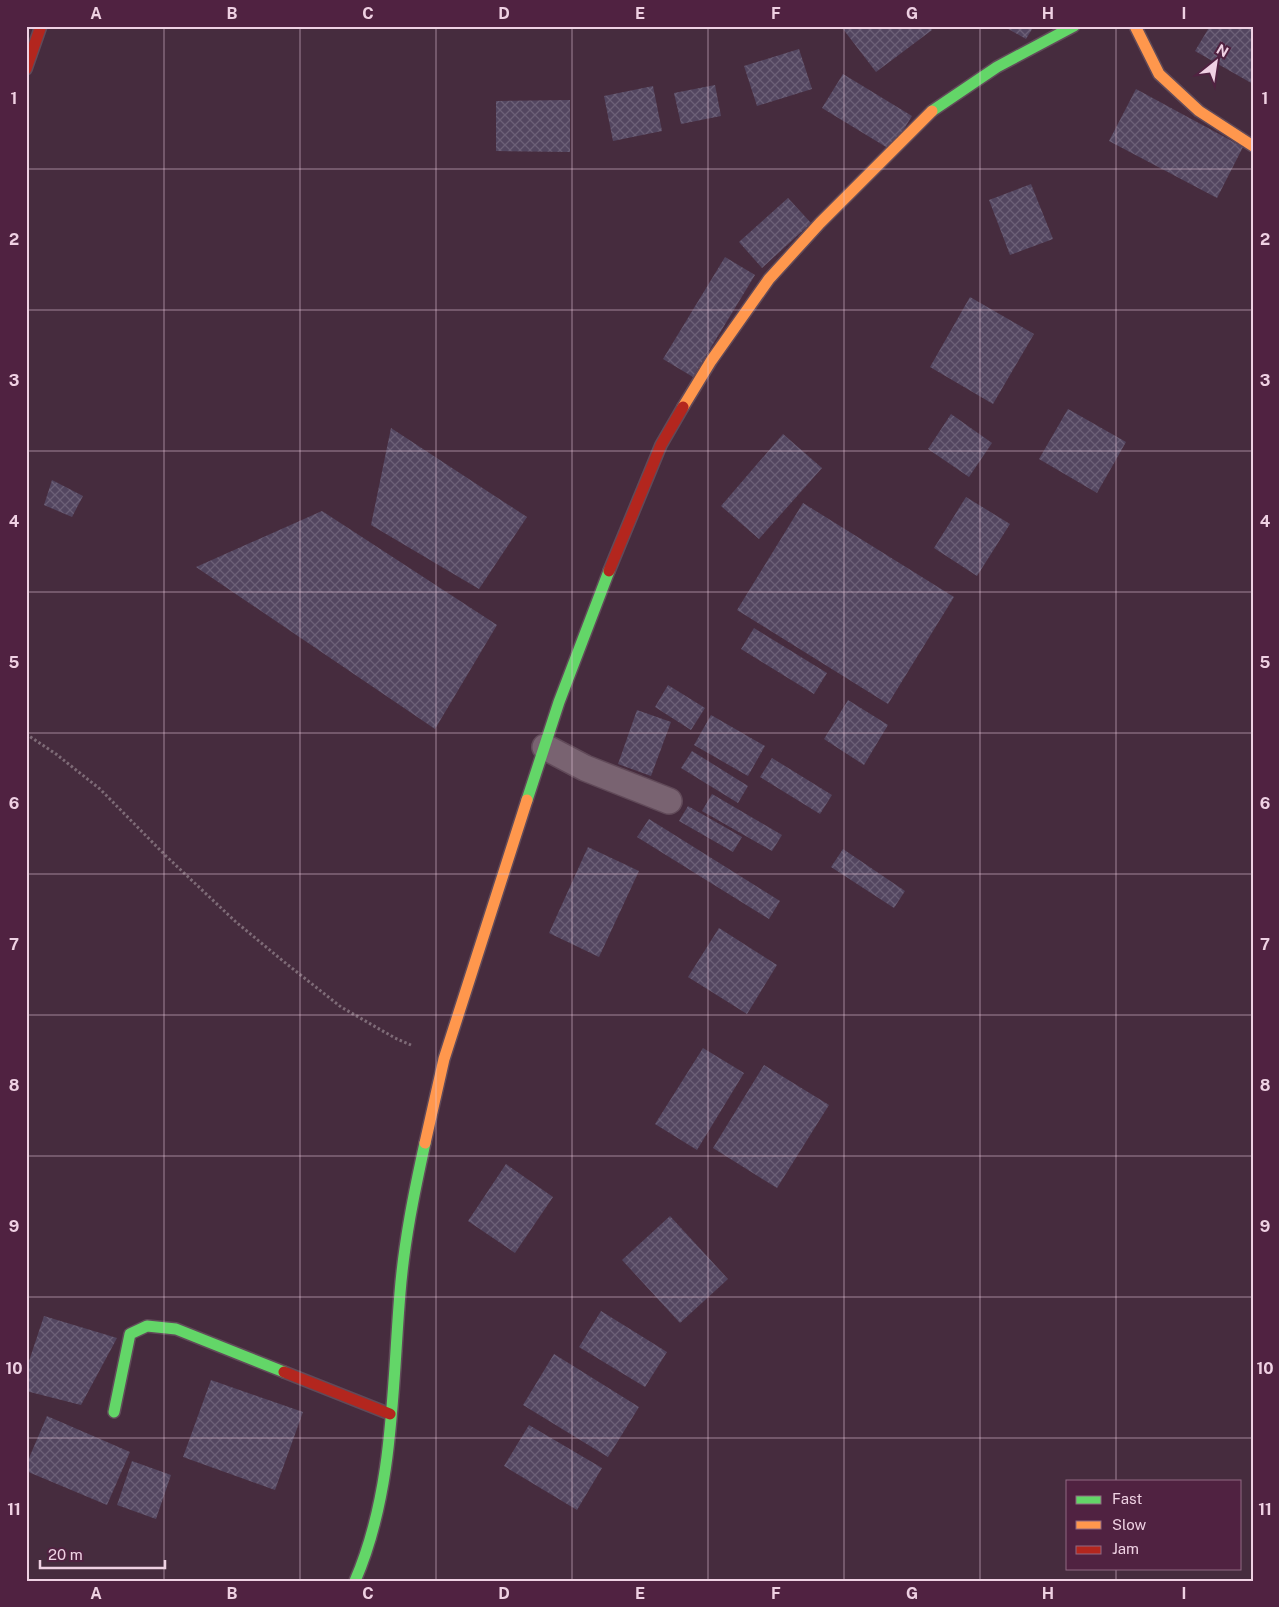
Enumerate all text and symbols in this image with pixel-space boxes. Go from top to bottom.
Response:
text: A [90,4,102,23]
text: B [227,4,238,23]
text: C [362,4,374,23]
text: D [498,4,510,23]
text: E [635,4,645,23]
text: F [771,4,781,23]
text: G [906,4,918,23]
text: H [1042,4,1054,23]
text: I [1182,4,1186,23]
north arrow [1192,38,1242,88]
text: N [1214,41,1231,60]
text: 1 [11,89,17,108]
text: 1 [1262,89,1268,108]
text: 2 [9,230,19,249]
text: 2 [1260,230,1270,249]
text: 3 [9,371,19,390]
text: 3 [1260,371,1270,390]
text: 4 [9,512,20,531]
text: 4 [1260,512,1271,531]
text: 5 [9,653,20,672]
text: 5 [1260,653,1271,672]
text: 6 [9,794,19,813]
text: 6 [1260,794,1270,813]
text: 7 [9,935,19,954]
text: 7 [1260,935,1270,954]
text: 8 [9,1076,20,1095]
text: 8 [1260,1076,1271,1095]
text: 9 [9,1217,19,1236]
text: 9 [1260,1217,1270,1236]
text: 10 [5,1359,23,1378]
text: 10 [1256,1359,1274,1378]
legend [1066,1480,1242,1570]
text: Fast [1112,1490,1142,1507]
text: 11 [7,1500,21,1519]
text: 11 [1258,1500,1272,1519]
text: Slow [1112,1516,1147,1533]
scale bar [40,1537,165,1569]
text: Jam [1112,1540,1139,1557]
text: 20 m [48,1546,83,1563]
text: A [90,1584,102,1603]
text: B [227,1584,238,1603]
text: C [362,1584,374,1603]
text: D [498,1584,510,1603]
text: E [635,1584,645,1603]
text: F [771,1584,781,1603]
text: G [906,1584,918,1603]
text: H [1042,1584,1054,1603]
text: I [1182,1584,1186,1603]

